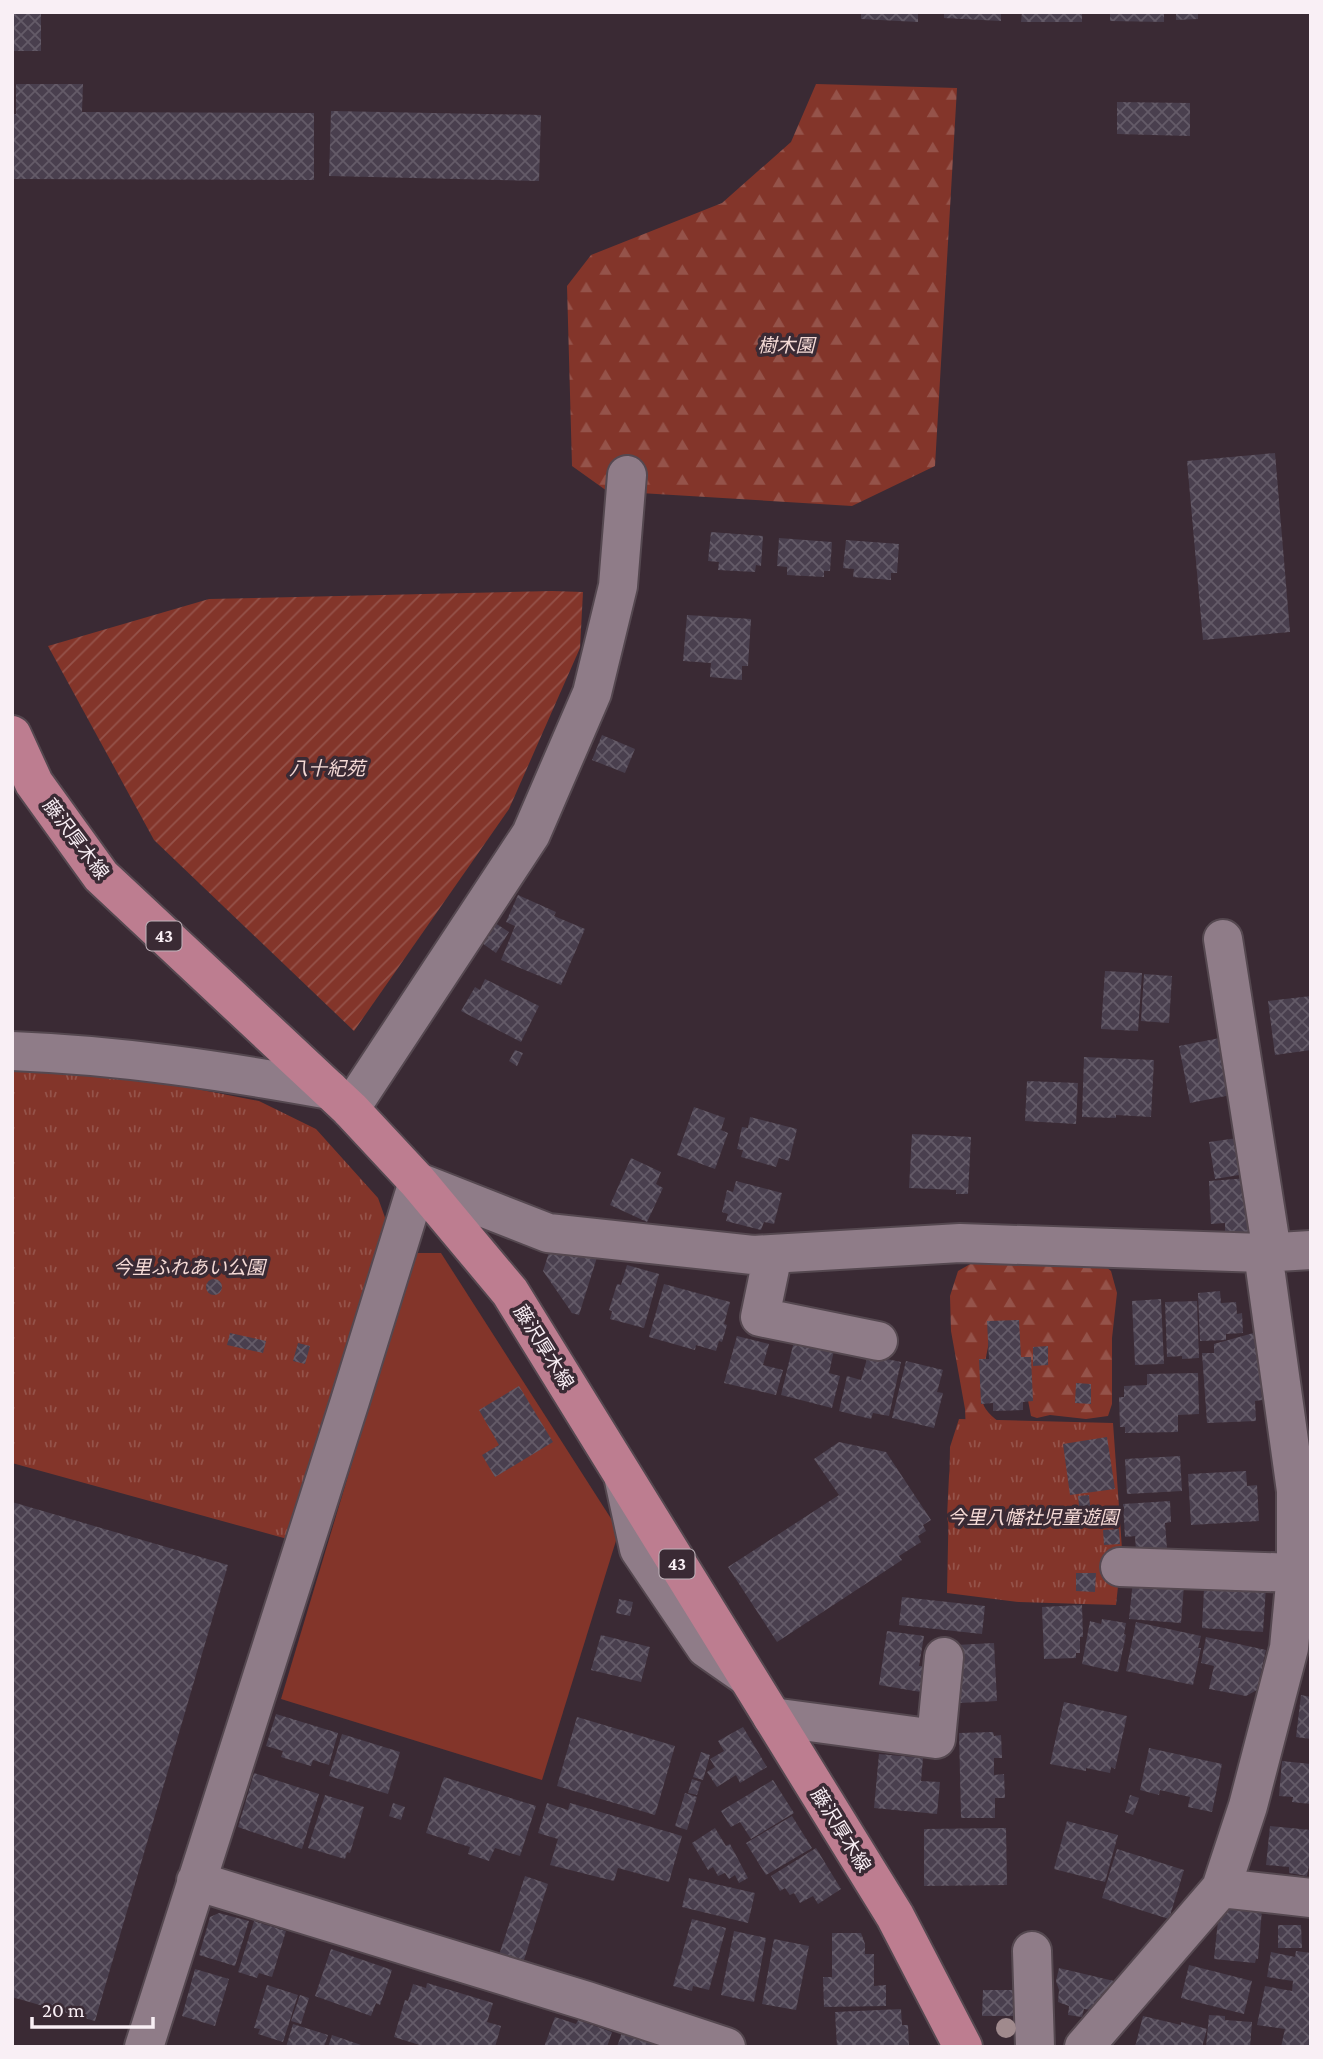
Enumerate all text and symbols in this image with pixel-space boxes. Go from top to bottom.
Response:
park label: 樹木園 [757,335,817,356]
park label: 八十紀苑 [289,758,368,779]
street label: 藤沢厚木線 [39,795,113,883]
road number: 43 [146,922,182,951]
park label: 今里ふれあい公園 [113,1257,268,1278]
street label: 藤沢厚木線 [510,1301,578,1393]
park label: 今里八幡社児童遊園 [947,1507,1121,1528]
road number: 43 [660,1549,694,1578]
street label: 藤沢厚木線 [807,1784,875,1876]
scale bar [32,1986,152,2030]
text: 20 m [42,1998,85,2022]

